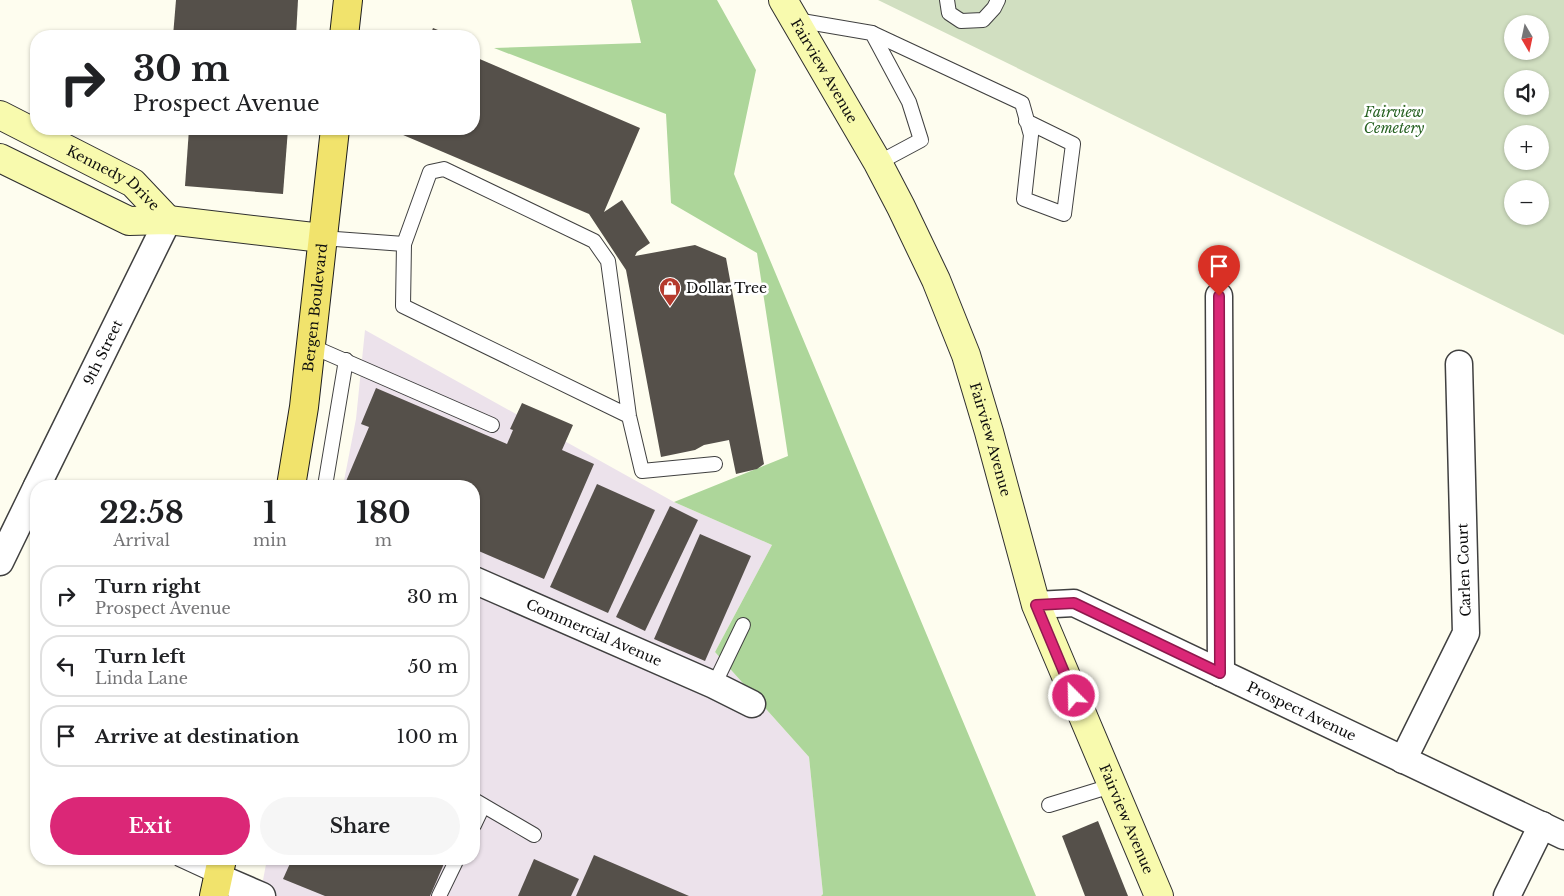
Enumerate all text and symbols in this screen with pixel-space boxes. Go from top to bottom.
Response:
street label: Fairview Avenue [787,15,862,126]
north arrow [1504,15,1549,60]
map controls [1504,15,1549,225]
text: 30 m [133,47,230,90]
icon: right [50,50,115,115]
button: sound [1504,70,1549,115]
text: Prospect Avenue [133,90,320,117]
park label: Fairview Cemetery [1363,103,1425,137]
button: + [1504,125,1549,170]
street label: Kennedy Drive [64,142,163,214]
button: − [1504,180,1549,225]
street label: Bergen Boulevard [299,242,331,373]
pin [1198,245,1240,296]
icon: arrive [1205,252,1233,280]
shop icon: Dollar Tree [658,276,682,307]
place label: Dollar Tree [686,279,767,297]
street label: 9th Street [79,316,127,388]
street label: Fairview Avenue [966,380,1015,498]
text: 22:58 [99,494,184,531]
text: 1 [263,494,276,531]
text: 180 [356,494,411,531]
street label: Carlen Court [1453,522,1475,617]
text: Arrival [113,530,170,550]
text: min [253,530,287,550]
text: m [375,530,392,550]
text: Turn right [95,575,201,598]
icon: right [52,582,80,610]
text: 30 m [407,585,458,608]
street label: Commercial Avenue [523,595,665,670]
text: Prospect Avenue [95,598,231,618]
text: Turn left [95,645,186,668]
icon: left [52,652,80,680]
text: 50 m [408,655,458,678]
text: Linda Lane [95,668,188,688]
position arrow [1047,669,1099,721]
street label: Prospect Avenue [1244,678,1359,745]
icon: arrive [52,722,80,750]
text: Arrive at destination [95,725,299,748]
text: 100 m [397,725,458,748]
street label: Fairview Avenue [1095,761,1158,877]
button: Exit [50,797,250,855]
button: Share [260,797,460,855]

